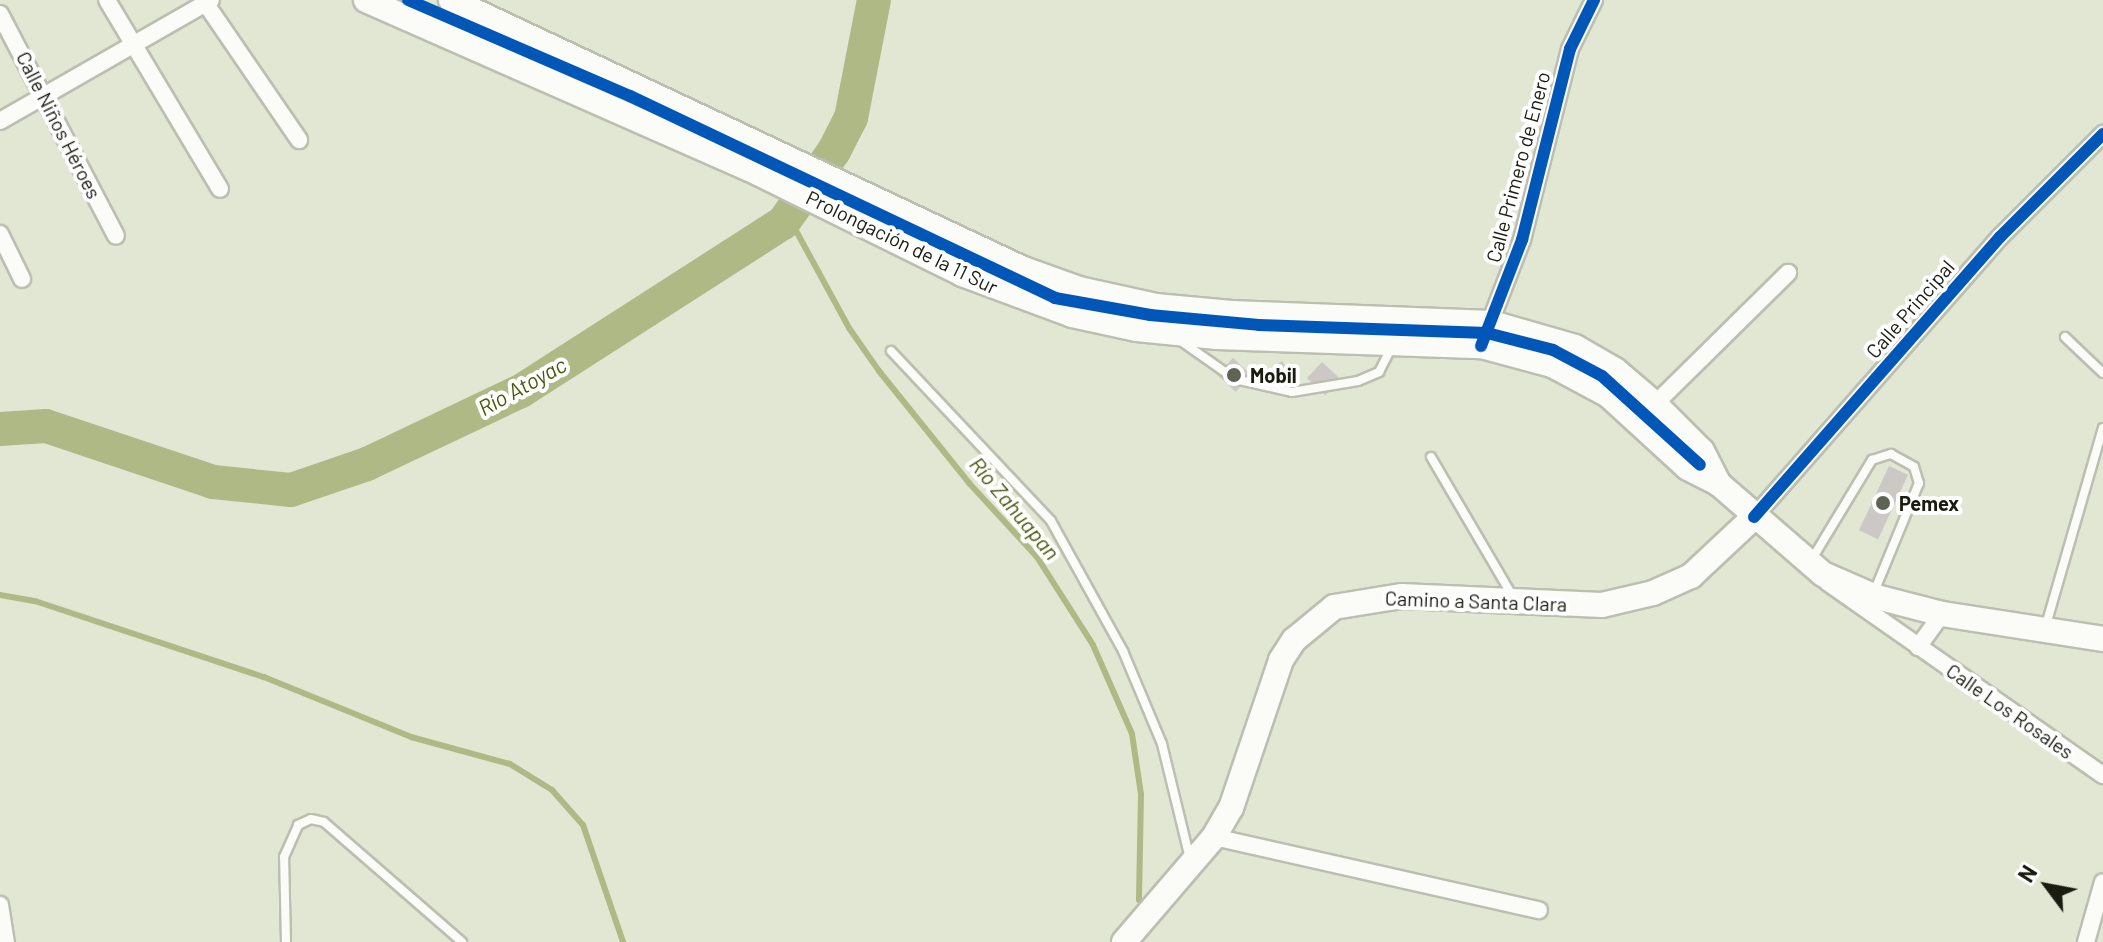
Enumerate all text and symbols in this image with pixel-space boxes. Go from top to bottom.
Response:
street label: Calle Niños Héroes [12,47,106,203]
street label: Calle Primero de Enero [1481,69,1555,265]
street label: Prolongación de la 11 Sur [802,185,1002,299]
street label: Calle Principal [1861,255,1959,363]
water label: Río Atoyac [473,351,571,421]
place label: Mobil [1250,363,1297,387]
marker: Mobil [1225,366,1243,384]
water label: Río Zahuapan [964,451,1066,565]
place label: Pemex [1899,491,1959,515]
marker: Pemex [1874,494,1892,512]
street label: Camino a Santa Clara [1385,586,1567,616]
street label: Calle Los Rosales [1942,658,2078,764]
north arrow [2007,846,2087,926]
text: N [2012,860,2042,886]

